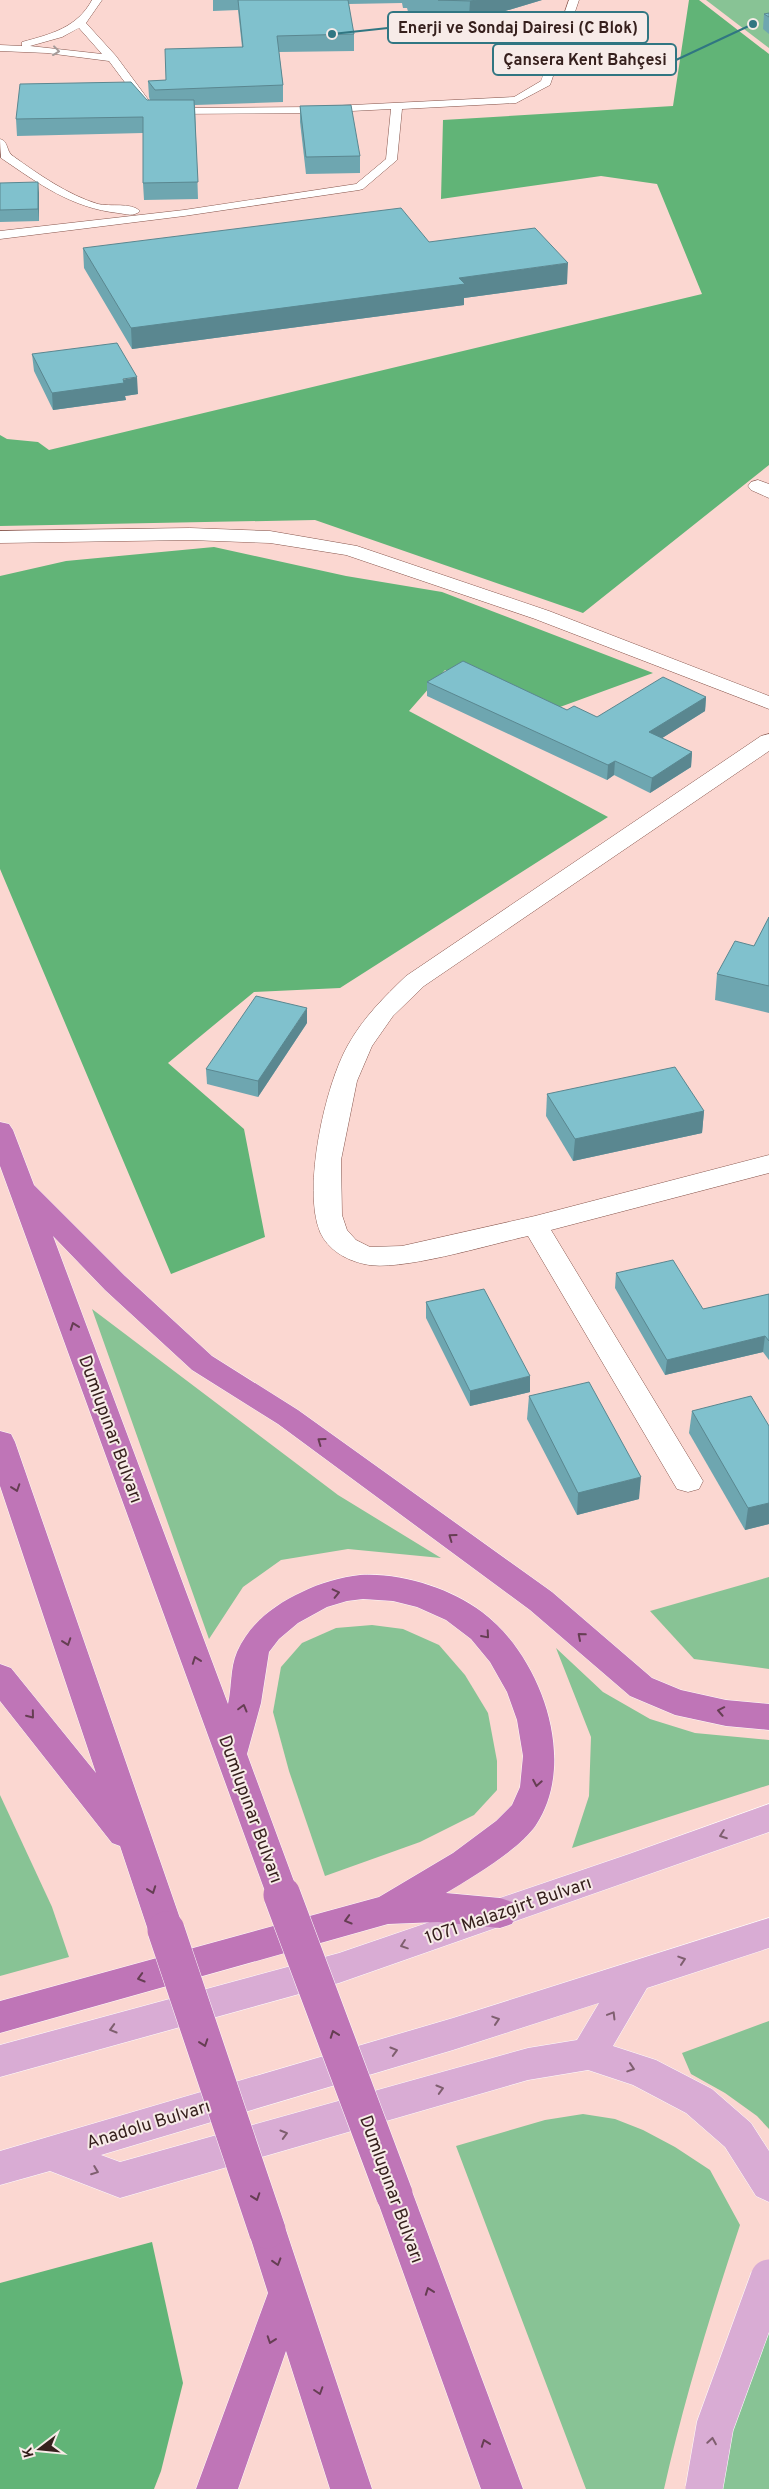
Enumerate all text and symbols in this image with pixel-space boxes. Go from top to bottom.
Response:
callout: Enerji ve Sondaj Dairesi (C Blok) [388,12,648,43]
text: Enerji ve Sondaj Dairesi (C Blok) [398,19,638,39]
callout: Çansera Kent Bahçesi [493,44,676,75]
one-way arrow [53,45,61,56]
text: Çansera Kent Bahçesi [503,51,667,71]
one-way arrow [70,1323,80,1331]
street label: Dumlupınar Bulvarı [72,1353,147,1506]
one-way arrow [317,1438,327,1447]
one-way arrow [10,1483,20,1492]
one-way arrow [449,1533,458,1543]
one-way arrow [332,1588,341,1599]
one-way arrow [480,1629,489,1638]
one-way arrow [577,1633,586,1642]
one-way arrow [61,1637,71,1646]
one-way arrow [192,1656,202,1664]
one-way arrow [237,1703,248,1712]
one-way arrow [716,1707,725,1717]
one-way arrow [25,1709,33,1718]
street label: Dumlupınar Bulvarı [212,1733,287,1886]
one-way arrow [533,1779,543,1787]
one-way arrow [719,1829,728,1839]
street label: 1071 Malazgirt Bulvarı [422,1872,595,1951]
one-way arrow [146,1885,156,1894]
one-way arrow [344,1915,352,1925]
one-way arrow [401,1940,409,1950]
one-way arrow [677,1956,685,1966]
one-way arrow [136,1972,145,1983]
one-way arrow [605,2011,615,2020]
one-way arrow [491,2016,500,2026]
one-way arrow [109,2023,118,2034]
one-way arrow [330,2030,340,2038]
one-way arrow [198,2038,208,2047]
one-way arrow [389,2046,398,2056]
one-way arrow [627,2063,635,2073]
one-way arrow [436,2084,444,2094]
street label: Anadolu Bulvarı [84,2096,213,2155]
street label: Dumlupınar Bulvarı [353,2113,428,2266]
one-way arrow [279,2129,288,2139]
one-way arrow [90,2165,99,2175]
one-way arrow [250,2192,260,2201]
one-way arrow [271,2258,281,2266]
one-way arrow [425,2287,435,2295]
one-way arrow [267,2336,277,2344]
one-way arrow [313,2386,323,2394]
north arrow [15,2424,65,2474]
one-way arrow [707,2437,717,2445]
one-way arrow [481,2439,491,2448]
text: K [19,2445,38,2459]

